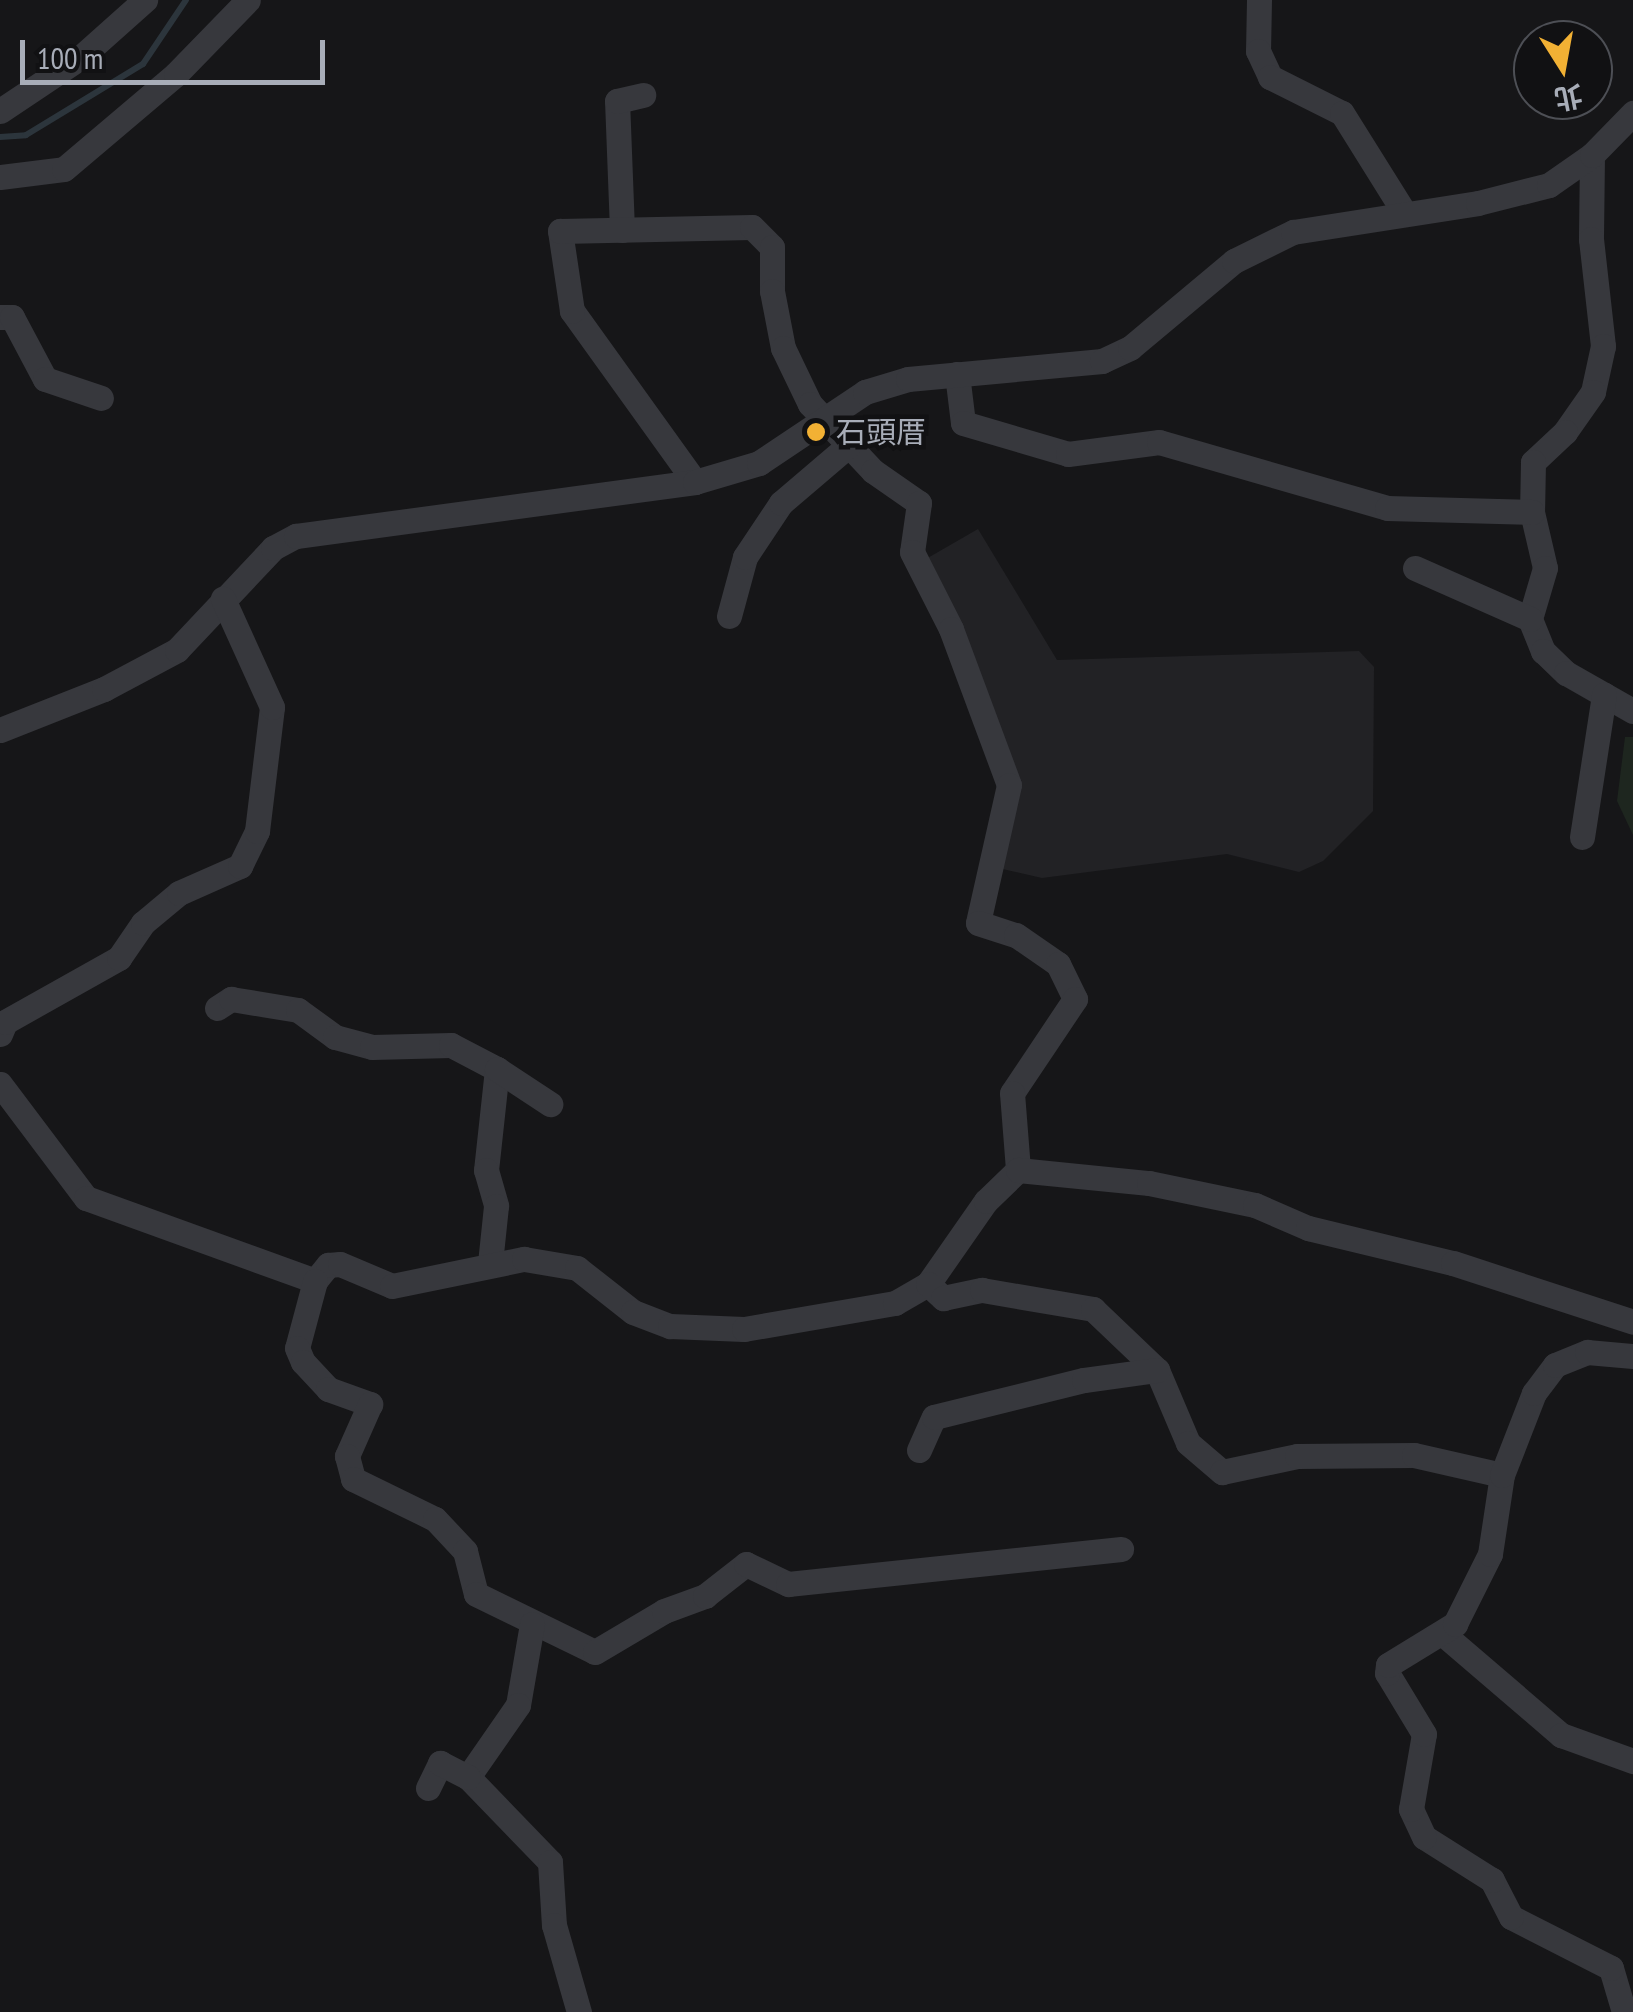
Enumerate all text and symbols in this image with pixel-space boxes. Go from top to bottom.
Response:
scale bar [25,20,330,82]
north arrow [1513,20,1613,120]
text: 100 m [37,38,103,77]
text: 北 [1551,77,1586,119]
place label: 石頭厝 [836,414,926,450]
marker: 石頭厝 [805,421,827,443]

